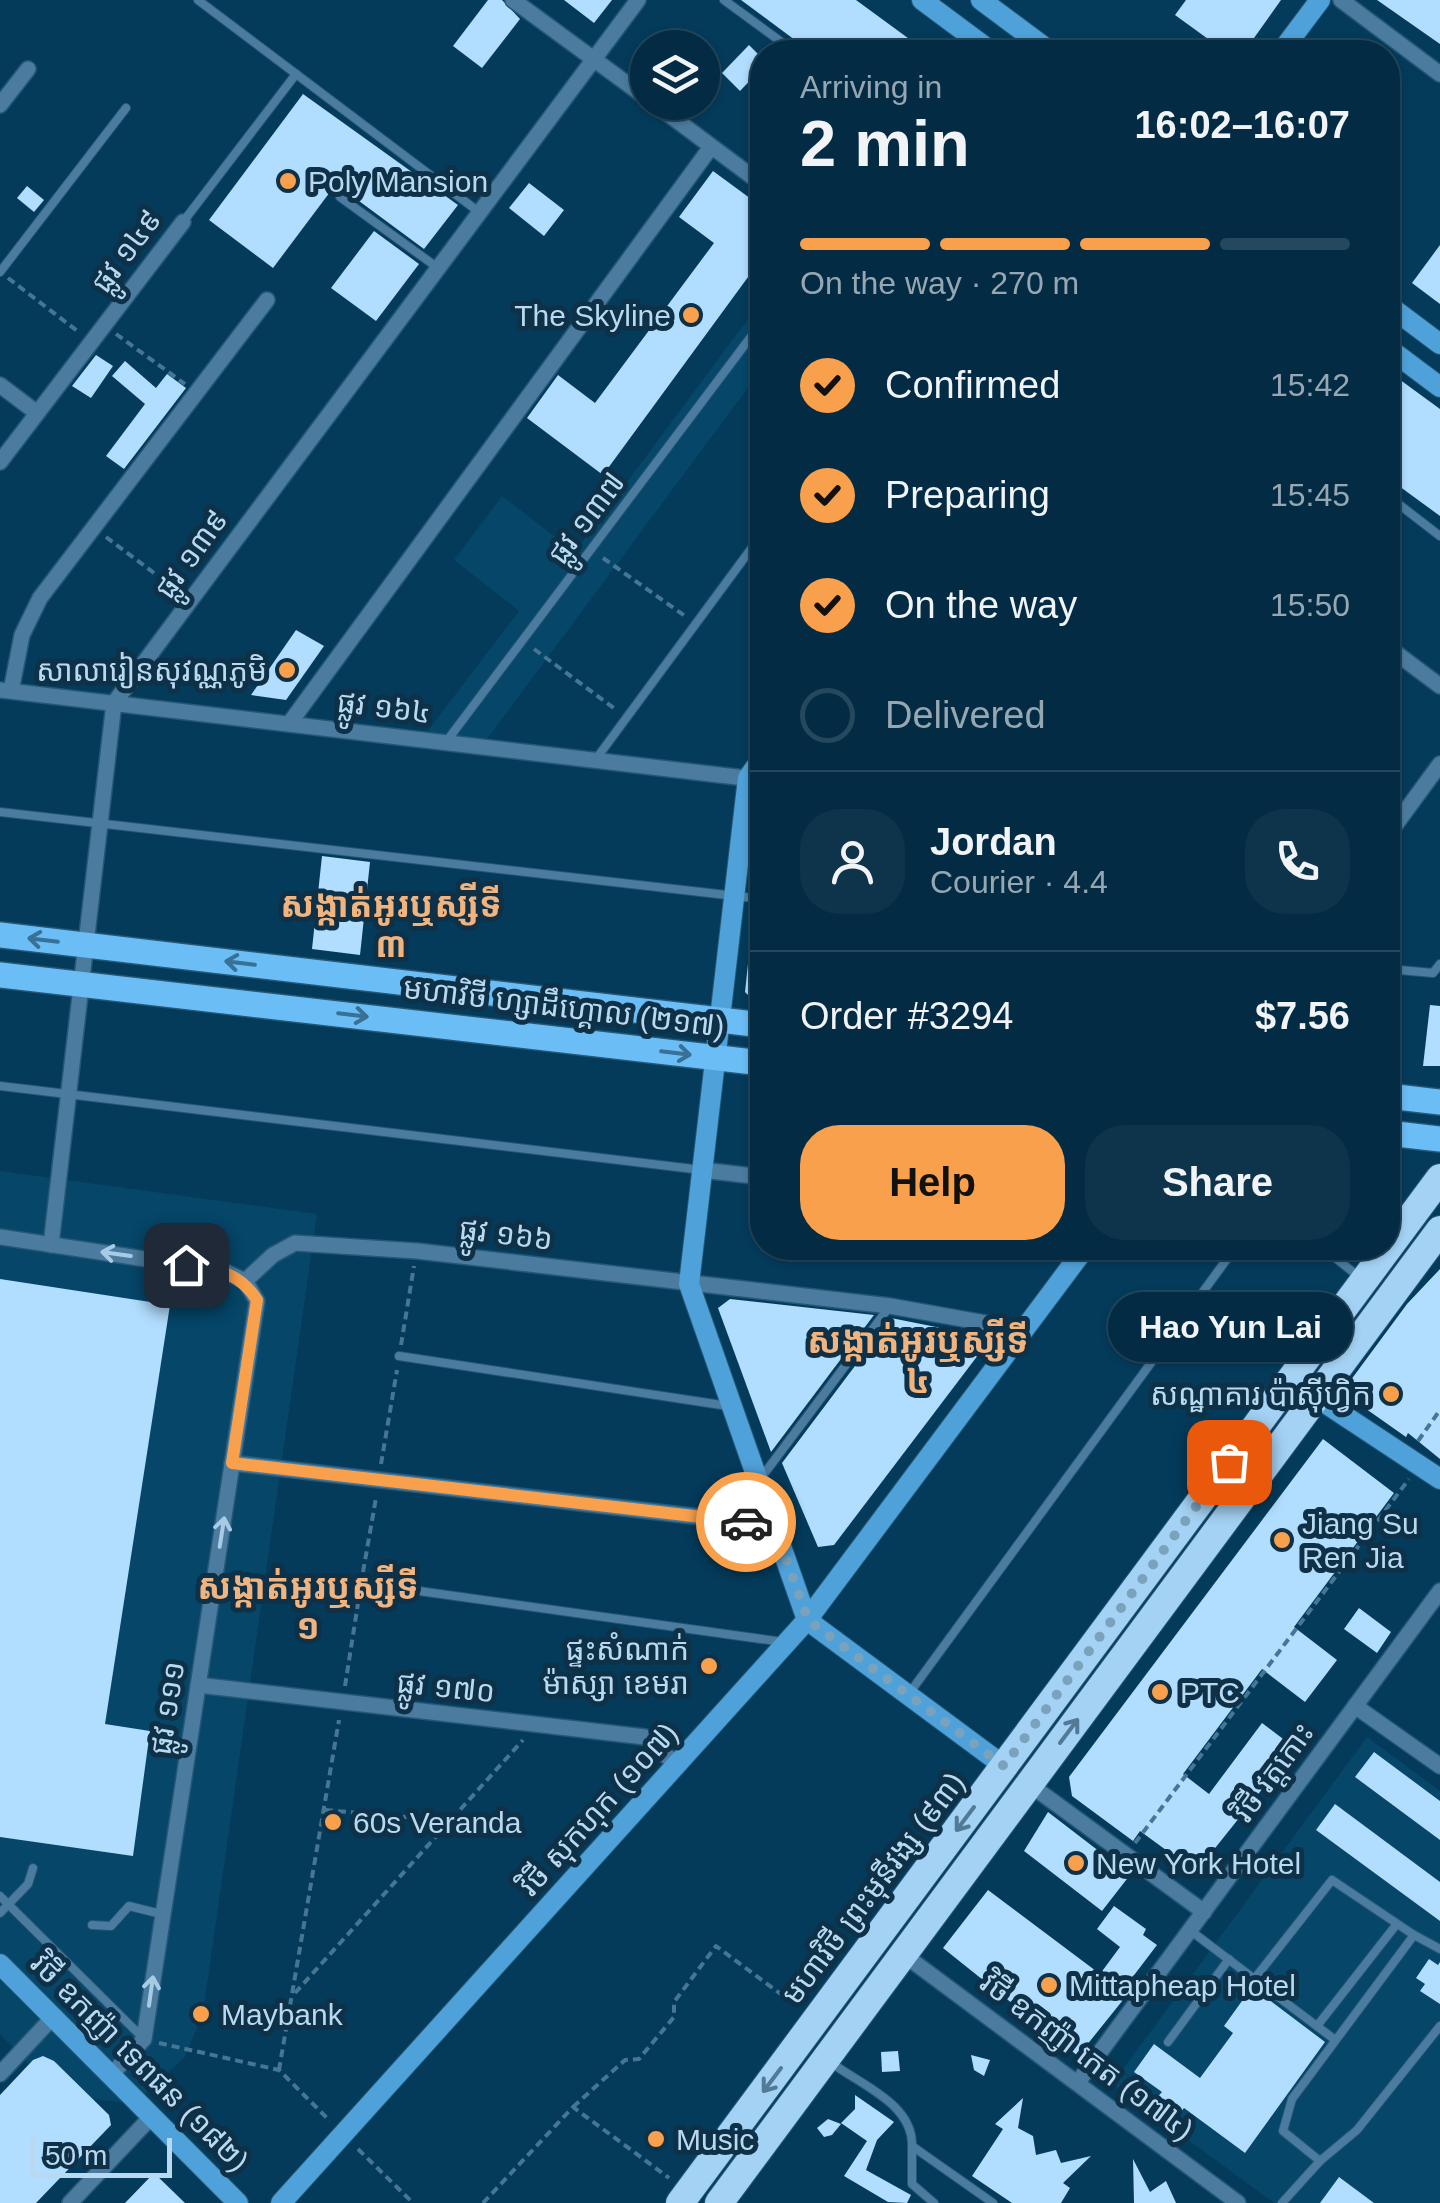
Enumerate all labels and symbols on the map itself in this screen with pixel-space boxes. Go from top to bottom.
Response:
place label: Poly Mansion [308,165,488,198]
marker: Poly Mansion [277,170,299,192]
street label: ផ្លូវ ១៤៩ [84,203,175,305]
place label: The Skyline [514,299,671,332]
marker: The Skyline [680,304,702,326]
street label: ផ្លូវ ១៣៧ [541,466,639,576]
street label: ផ្លូវ ១៣៩ [148,503,242,610]
place label: សាលារៀនសុវណ្ណភូមិ [36,651,267,689]
marker: សាលារៀនសុវណ្ណភូមិ [276,659,298,681]
street label: ផ្លូវ ១៦៤ [334,685,433,739]
district label: សង្កាត់អូរឬស្សីទី ៣ [280,882,502,964]
one-way arrow [28,930,60,949]
one-way arrow [225,953,257,972]
street label: មហាវិថី ហ្សាដឹហ្គោល (២១៧) [401,968,727,1046]
one-way arrow [336,1006,368,1025]
one-way arrow [659,1044,691,1063]
street label: ផ្លូវ ១៦៦ [456,1212,555,1266]
pin [144,1223,229,1308]
one-way arrow [100,1245,133,1263]
callout: Hao Yun Lai [1106,1292,1352,1362]
district label: សង្កាត់អូរឬស្សីទី ៤ [807,1318,1029,1400]
place label: សណ្ឋាគារ ប៉ាស៊ីហ្វិក [1150,1377,1371,1413]
marker: សណ្ឋាគារ ប៉ាស៊ីហ្វិក [1380,1383,1402,1405]
pin [1187,1420,1272,1505]
courier [696,1472,796,1572]
place label: Jiang Su Ren Jia [1302,1507,1419,1574]
one-way arrow [213,1516,231,1548]
marker: Jiang Su Ren Jia [1271,1529,1293,1551]
district label: សង្កាត់អូរឬស្សីទី ១ [197,1564,419,1646]
place label: ផ្ទះសំណាក់ ម៉ាស្សា ខេមរា [542,1632,689,1702]
marker: ផ្ទះសំណាក់ ម៉ាស្សា ខេមរា [698,1655,720,1677]
street label: ផ្លូវ ១១១ [143,1659,200,1759]
street label: ផ្លូវ ១៧០ [394,1665,497,1718]
place label: PTC [1180,1676,1240,1709]
marker: PTC [1149,1681,1171,1703]
street label: វិថី សុកហុក (១០៧) [510,1715,686,1904]
street label: វិថី វត្តកោះ [1224,1715,1322,1830]
one-way arrow [1058,1718,1079,1745]
street label: មហាវិថី ព្រះមុនីវង្ស (៩៣) [774,1765,973,2012]
one-way arrow [955,1805,976,1832]
place label: 60s Veranda [353,1806,522,1839]
marker: 60s Veranda [322,1811,344,1833]
place label: New York Hotel [1096,1847,1301,1880]
marker: New York Hotel [1065,1852,1087,1874]
street label: វិថី ឧកញ៉ា ទេពផន (១៨២) [23,1945,257,2179]
street label: វិថី ឧកញ៉ា កេត (១៧៤) [973,1964,1201,2148]
place label: Mittapheap Hotel [1069,1969,1296,2002]
marker: Mittapheap Hotel [1038,1974,1060,1996]
one-way arrow [142,1976,160,2008]
place label: Maybank [221,1998,344,2031]
marker: Maybank [190,2003,212,2025]
one-way arrow [761,2066,782,2093]
place label: Music [676,2123,754,2156]
marker: Music [645,2128,667,2150]
scale bar [30,2133,172,2178]

